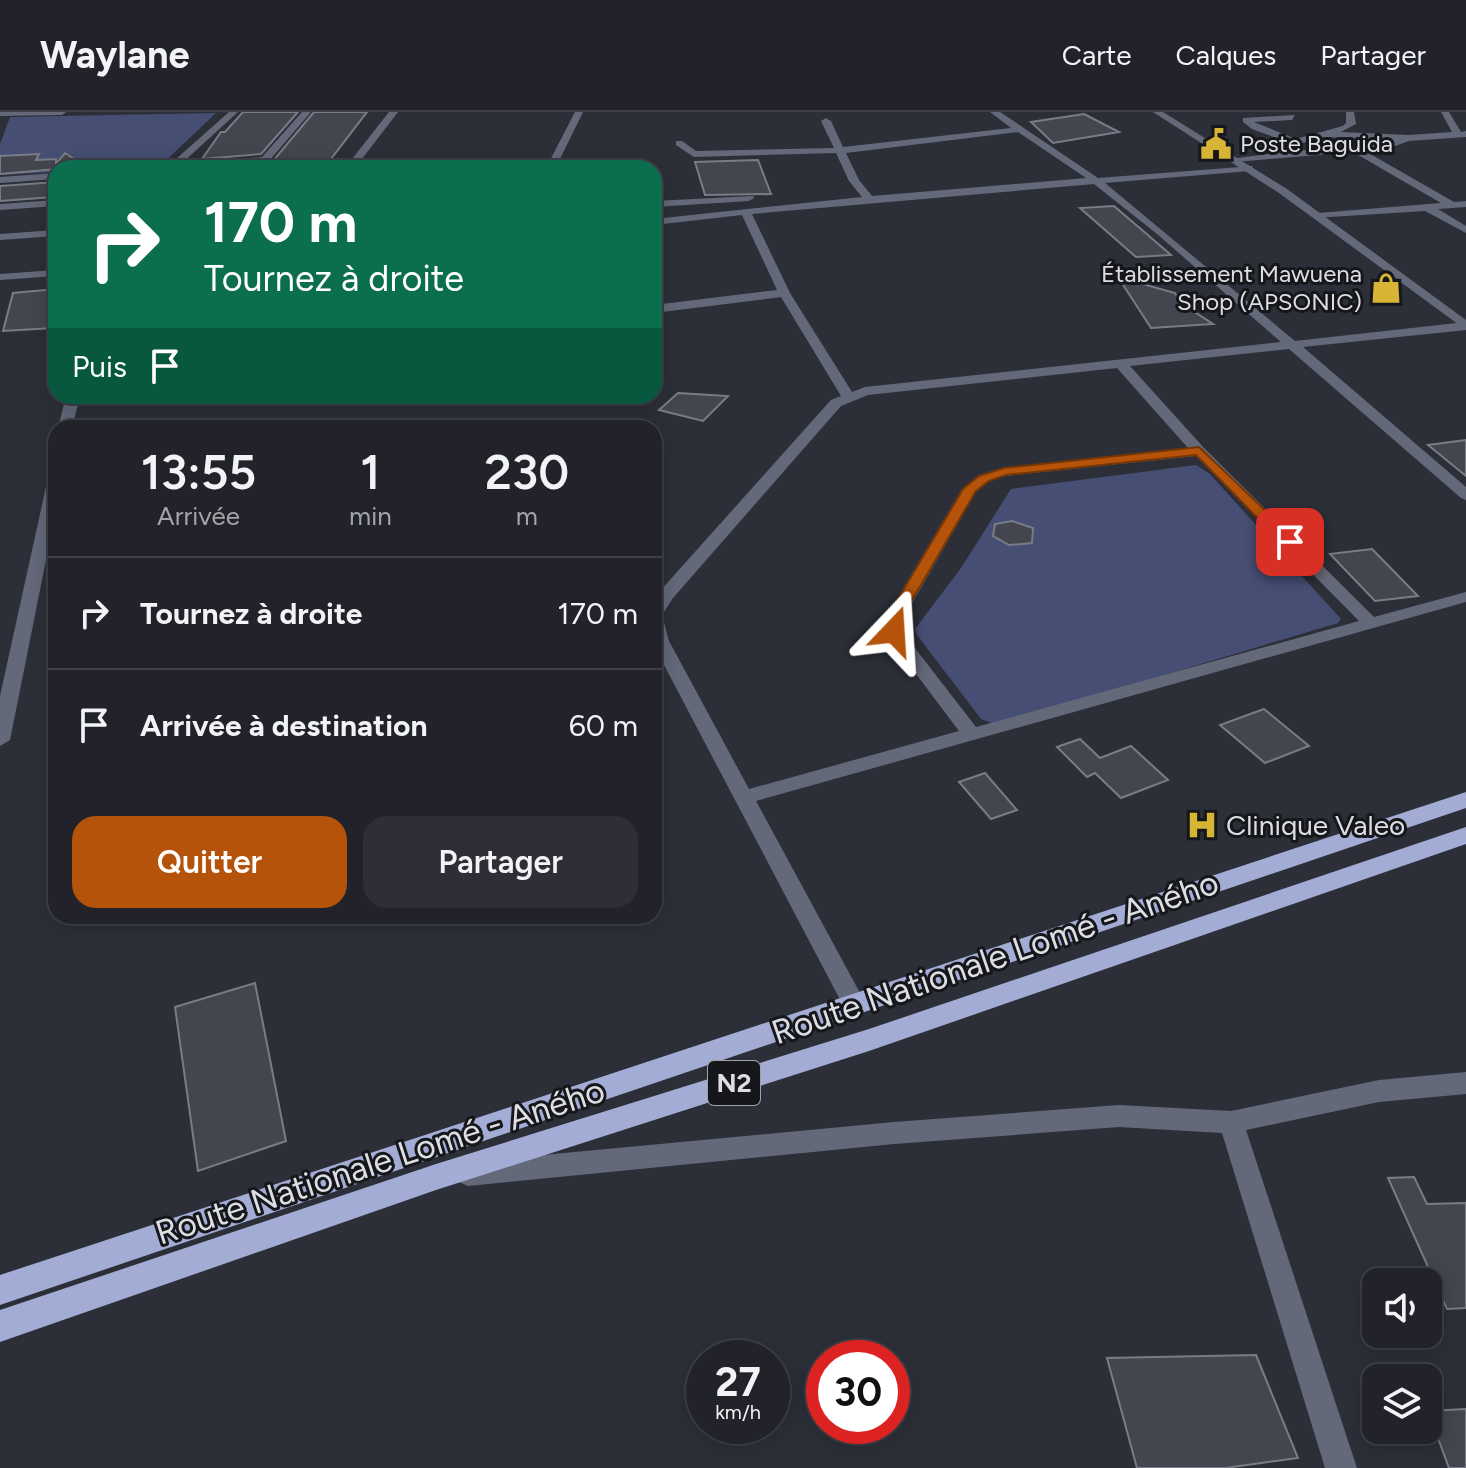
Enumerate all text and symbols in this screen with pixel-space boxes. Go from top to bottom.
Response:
text: Waylane [40,32,190,78]
text: Carte [1062,38,1132,72]
text: Calques [1176,38,1276,72]
text: Partager [1320,38,1426,72]
public building icon: Poste Baguida [1199,127,1233,161]
place label: Poste Baguida [1240,129,1393,158]
text: 170 m [204,189,357,256]
icon: right [72,192,176,296]
text: Tournez à droite [204,257,464,300]
place label: Établissement Mawuena Shop (APSONIC) [1101,259,1362,316]
shop icon: Établissement Mawuena Shop (APSONIC) [1369,271,1403,305]
icon: arrive [143,344,187,388]
text: Puis [72,348,127,385]
text: 13:55 [141,443,256,501]
text: 1 [360,443,380,501]
text: 230 [484,443,569,501]
text: Arrivée [157,500,240,532]
text: min [349,500,392,532]
text: m [516,500,538,532]
pin [1256,508,1324,576]
icon: arrive [1268,520,1312,564]
position arrow [852,589,936,673]
icon: right [72,591,116,635]
text: Tournez à droite [140,595,362,632]
text: 170 m [557,595,638,632]
icon: arrive [72,703,116,747]
text: Arrivée à destination [140,707,427,744]
text: 60 m [569,707,638,744]
hospital icon: Clinique Valeo [1185,808,1219,842]
place label: Clinique Valeo [1226,808,1405,842]
button: Quitter [72,816,347,908]
button: Partager [363,816,638,908]
street label: Route Nationale Lomé - Aného [766,862,1224,1053]
road number: N2 [708,1061,760,1105]
street label: Route Nationale Lomé - Aného [150,1069,610,1254]
map controls [1362,1268,1442,1444]
button: sound [1362,1268,1442,1348]
speed limit sign: 30 [806,1340,910,1444]
text: 27 [715,1358,761,1406]
button: layers [1362,1364,1442,1444]
text: km/h [715,1400,761,1424]

